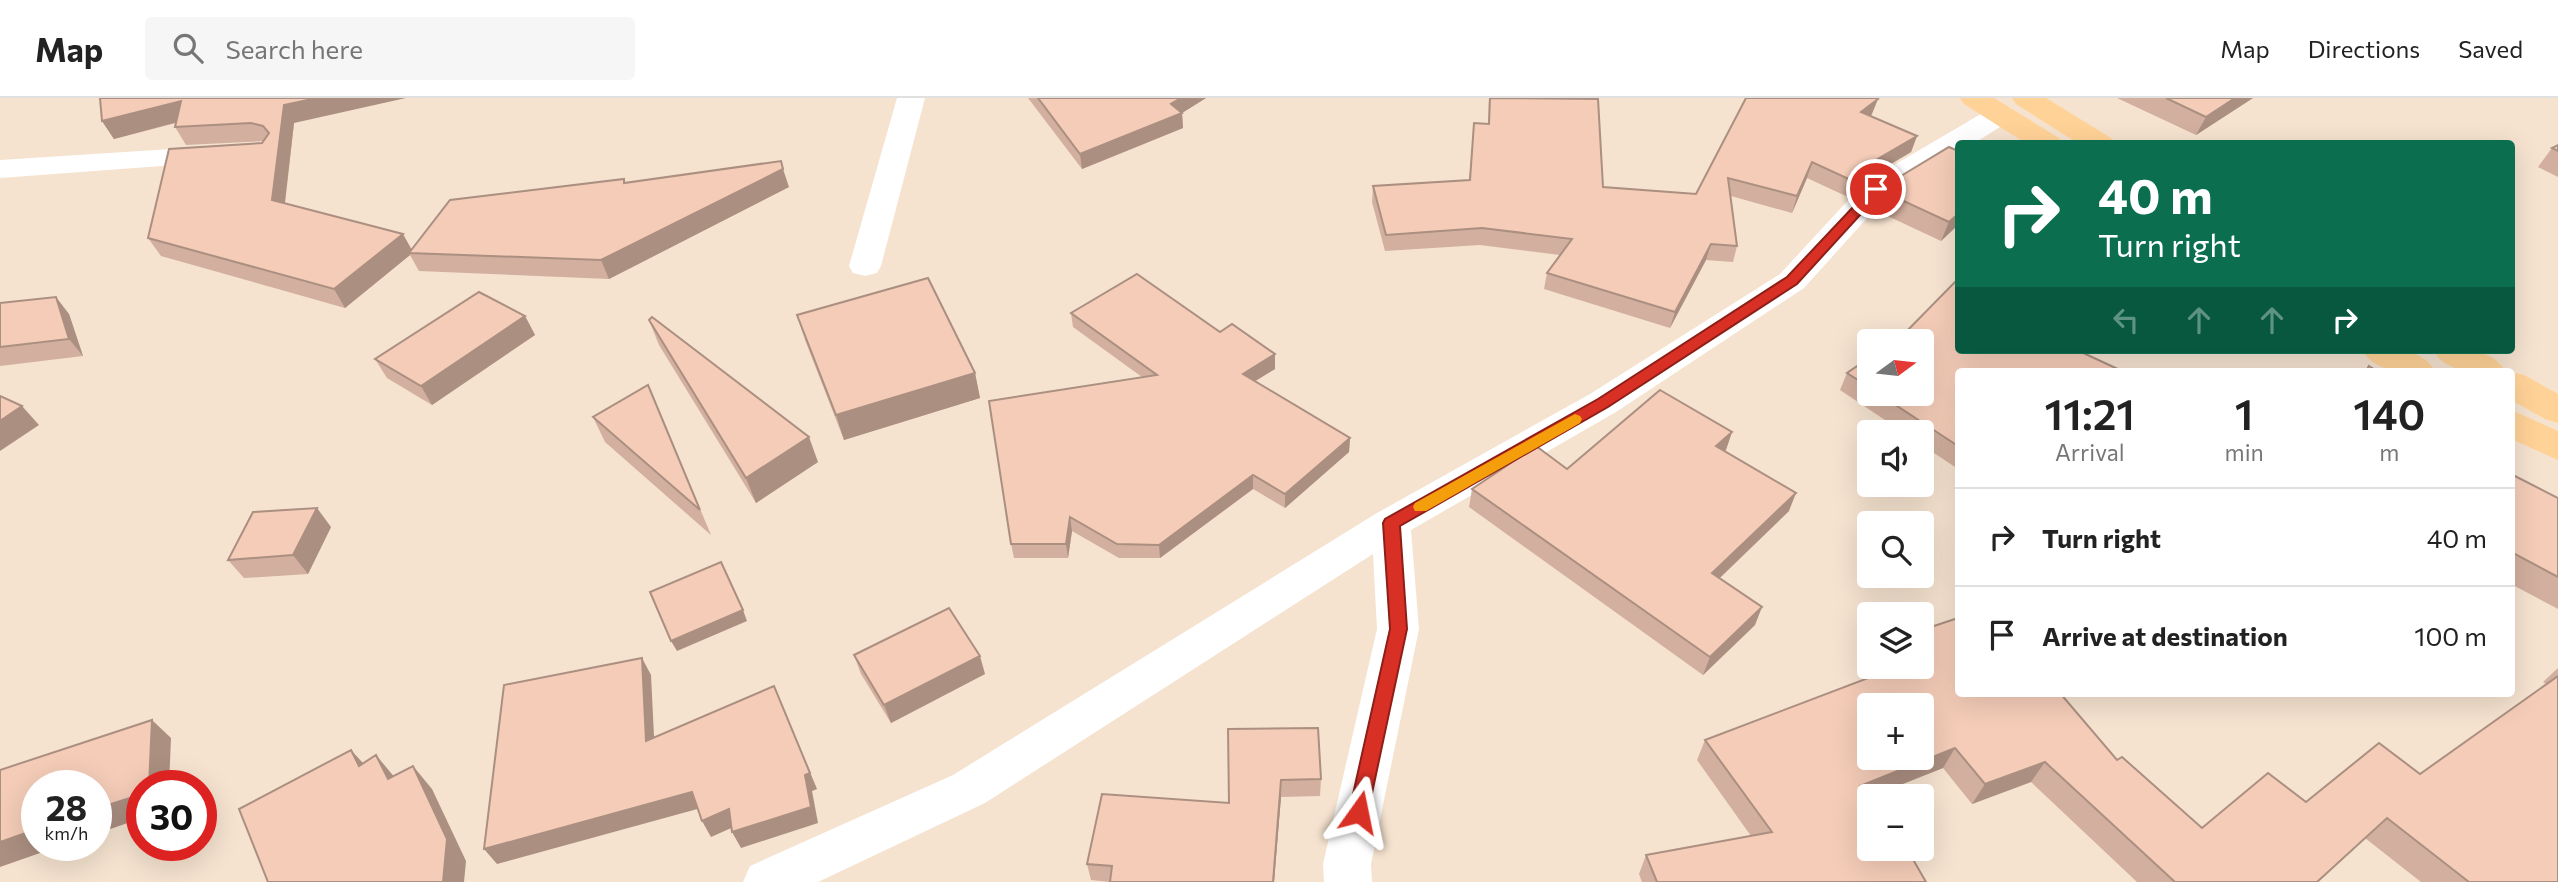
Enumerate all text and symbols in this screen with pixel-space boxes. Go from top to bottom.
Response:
search box [145,17,635,80]
text: Map [35,28,103,69]
icon: search [169,29,207,67]
text: Search here [225,33,363,64]
text: Map [2220,34,2270,63]
text: Directions [2308,34,2420,63]
text: Saved [2458,34,2523,63]
pin [1846,159,1906,219]
text: 40 m [2098,164,2213,224]
icon: right [1983,168,2074,259]
icon: arrive [1857,170,1895,208]
text: Turn right [2098,224,2241,264]
icon: left [2107,301,2145,339]
icon: ahead [2180,301,2218,339]
icon: ahead [2253,301,2291,339]
icon: right [2326,301,2364,339]
north arrow [1857,329,1934,406]
map controls [1857,329,1934,861]
text: 11:21 [2045,387,2135,439]
text: 1 [2235,387,2254,439]
text: 140 [2353,387,2425,439]
button: sound [1857,420,1934,497]
text: Arrival [2055,438,2125,466]
text: min [2225,438,2264,466]
text: m [2379,438,2399,466]
button: search [1857,511,1934,588]
icon: right [1983,518,2021,556]
text: Turn right [2042,522,2161,553]
text: 40 m [2427,522,2487,553]
button: layers [1857,602,1934,679]
icon: arrive [1983,616,2021,654]
text: Arrive at destination [2042,620,2288,651]
text: 100 m [2414,620,2487,651]
button: + [1857,693,1934,770]
speed limit sign: 30 [126,770,217,861]
position arrow [1322,775,1396,849]
button: − [1857,784,1934,861]
text: 28 [46,785,87,828]
text: km/h [45,822,88,844]

